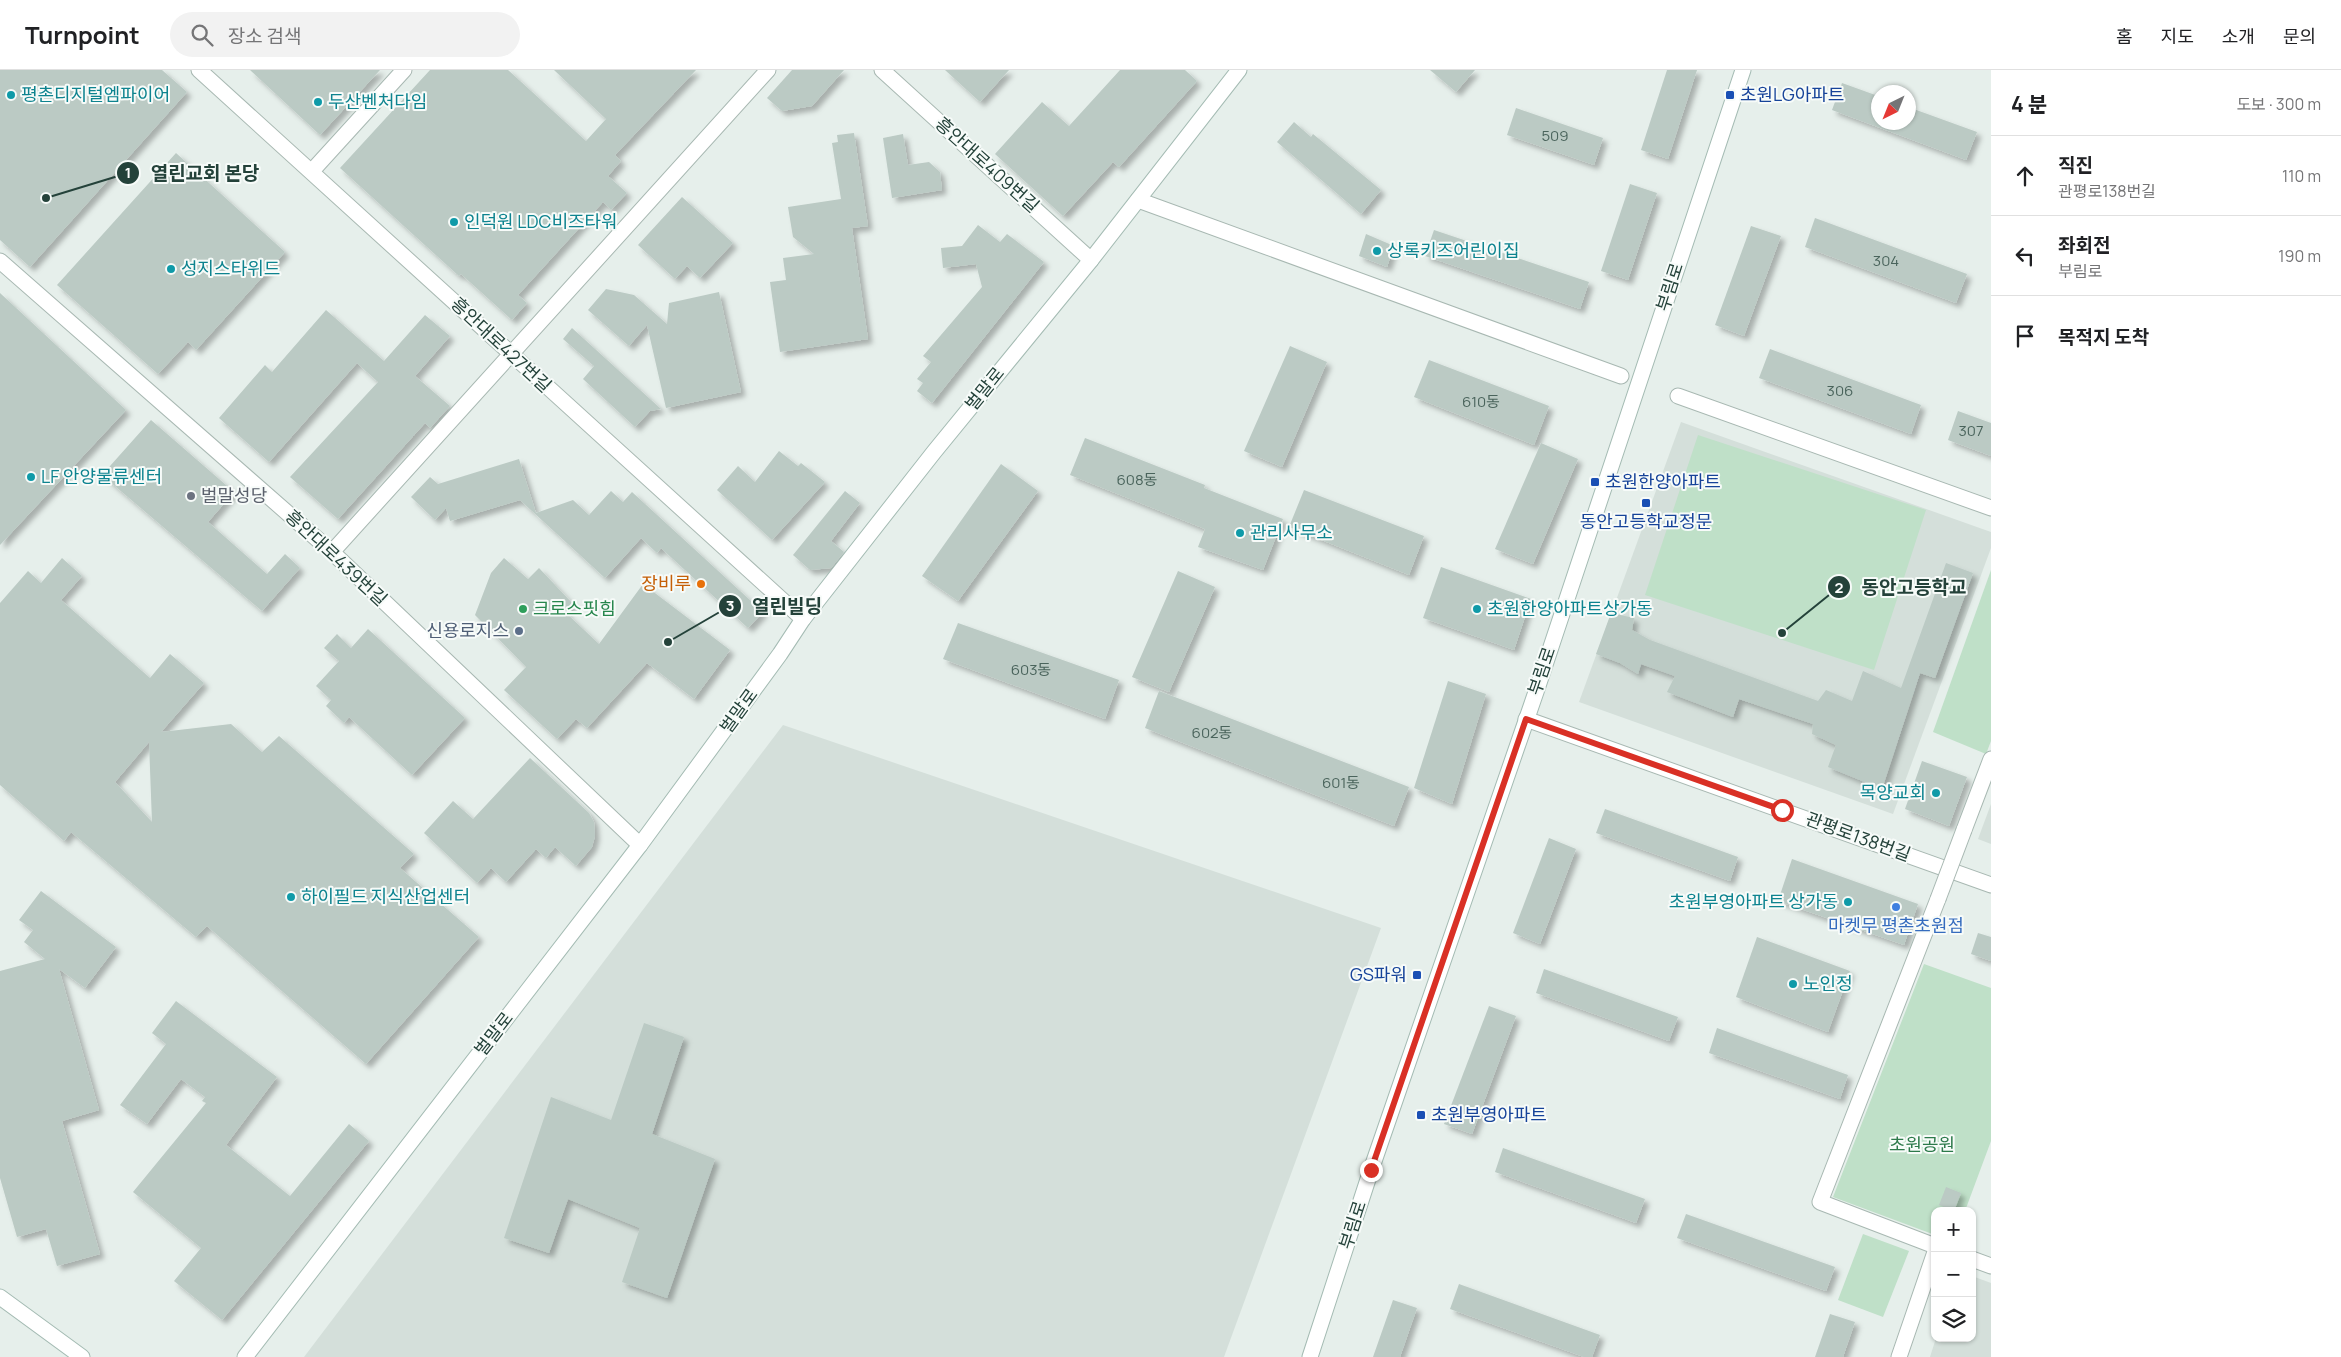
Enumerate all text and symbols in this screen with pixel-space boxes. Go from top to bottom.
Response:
search box [170,12,520,57]
text: Turnpoint [25,18,140,51]
icon: search [188,21,216,49]
text: 장소 검색 [228,23,301,49]
text: 홈 [2116,24,2133,48]
text: 지도 [2161,24,2194,48]
text: 소개 [2222,24,2255,48]
text: 문의 [2283,24,2316,48]
place label: 평촌디지털엠파이어 [21,82,170,106]
place label: 초원LG아파트 [1740,82,1844,106]
north arrow [1871,85,1916,130]
marker: 평촌디지털엠파이어 [5,89,17,101]
place label: 두산벤처다임 [328,89,427,113]
marker: 초원LG아파트 [1724,89,1736,101]
text: 4 분 [2011,90,2047,118]
text: 도보 · 300 m [2236,93,2321,115]
marker: 두산벤처다임 [312,96,324,108]
street label: 흥안대로409번길 [931,111,1045,217]
house number: 509 [1541,125,1569,146]
text: 직진 [2058,152,2093,178]
callout: 열린교회 본당 [116,156,269,190]
text: 열린교회 본당 [151,160,260,186]
text: 1 [125,162,131,183]
icon: ahead [2011,162,2039,190]
text: 110 m [2282,165,2321,187]
text: 관평로138번길 [2058,180,2156,202]
place label: 인덕원 LDC비즈타워 [464,209,618,233]
marker: 인덕원 LDC비즈타워 [448,216,460,228]
text: 좌회전 [2058,232,2110,258]
place label: 상록키즈어린이집 [1387,238,1519,262]
icon: left [2011,242,2039,270]
marker: 상록키즈어린이집 [1371,245,1383,257]
text: 190 m [2278,245,2321,267]
house number: 304 [1873,250,1899,271]
place label: 성지스타위드 [181,256,280,280]
street label: 부림로 [1650,259,1688,314]
text: 부림로 [2058,260,2102,282]
marker: 성지스타위드 [165,263,177,275]
street label: 흥안대로427번길 [446,291,557,397]
icon: arrive [2011,322,2039,350]
text: 목적지 도착 [2058,324,2149,350]
street label: 벌말로 [959,362,1009,415]
house number: 306 [1827,380,1853,401]
house number: 610동 [1462,391,1500,412]
house number: 307 [1959,420,1983,441]
place label: LF 안양물류센터 [41,464,162,488]
house number: 608동 [1117,469,1157,490]
place label: 초원한양아파트 [1605,469,1721,493]
marker: LF 안양물류센터 [25,471,37,483]
marker: 초원한양아파트 [1589,476,1601,488]
place label: 벌말성당 [201,483,267,507]
marker: 벌말성당 [185,490,197,502]
marker: 동안고등학교정문 [1640,497,1652,509]
street label: 흥안대로439번길 [281,504,393,611]
place label: 동안고등학교정문 [1580,509,1712,533]
place label: 관리사무소 [1250,520,1333,544]
marker: 관리사무소 [1234,527,1246,539]
callout: 동안고등학교 [1826,570,1976,604]
place label: 장비루 [641,571,691,595]
text: 동안고등학교 [1862,574,1966,600]
text: 2 [1835,577,1844,598]
marker: 장비루 [695,578,707,590]
callout: 열린빌딩 [717,589,832,623]
text: 열린빌딩 [752,593,822,619]
text: 3 [726,595,734,616]
place label: 크로스핏힘 [533,596,616,620]
place label: 초원한양아파트상가동 [1487,596,1653,620]
marker: 크로스핏힘 [517,603,529,615]
marker: 초원한양아파트상가동 [1471,603,1483,615]
place label: 신용로지스 [426,618,509,642]
marker: 신용로지스 [513,625,525,637]
street label: 부림로 [1522,643,1560,698]
house number: 603동 [1011,659,1051,680]
street label: 벌말로 [714,683,763,738]
house number: 602동 [1192,722,1232,743]
house number: 601동 [1322,772,1360,793]
place label: 목양교회 [1860,780,1926,804]
marker: 목양교회 [1930,787,1942,799]
route start [1771,799,1794,822]
street label: 관평로138번길 [1802,806,1914,866]
place label: 하이필드 지식산업센터 [301,884,470,908]
place label: 초원부영아파트 상가동 [1669,889,1838,913]
marker: 하이필드 지식산업센터 [285,891,297,903]
marker: 초원부영아파트 상가동 [1842,896,1854,908]
marker: 마켓무 평촌초원점 [1890,901,1902,913]
place label: 마켓무 평촌초원점 [1828,913,1964,937]
place label: GS파워 [1350,962,1407,986]
marker: GS파워 [1411,969,1423,981]
place label: 노인정 [1803,971,1853,995]
marker: 노인정 [1787,978,1799,990]
street label: 벌말로 [468,1006,518,1060]
place label: 초원부영아파트 [1431,1102,1547,1126]
marker: 초원부영아파트 [1415,1109,1427,1121]
park label: 초원공원 [1889,1132,1955,1156]
route end [1360,1159,1383,1182]
street label: 부림로 [1333,1197,1371,1252]
map controls [1931,1207,1976,1342]
button: + [1931,1207,1976,1252]
button: − [1931,1252,1976,1297]
button: layers [1931,1297,1976,1342]

